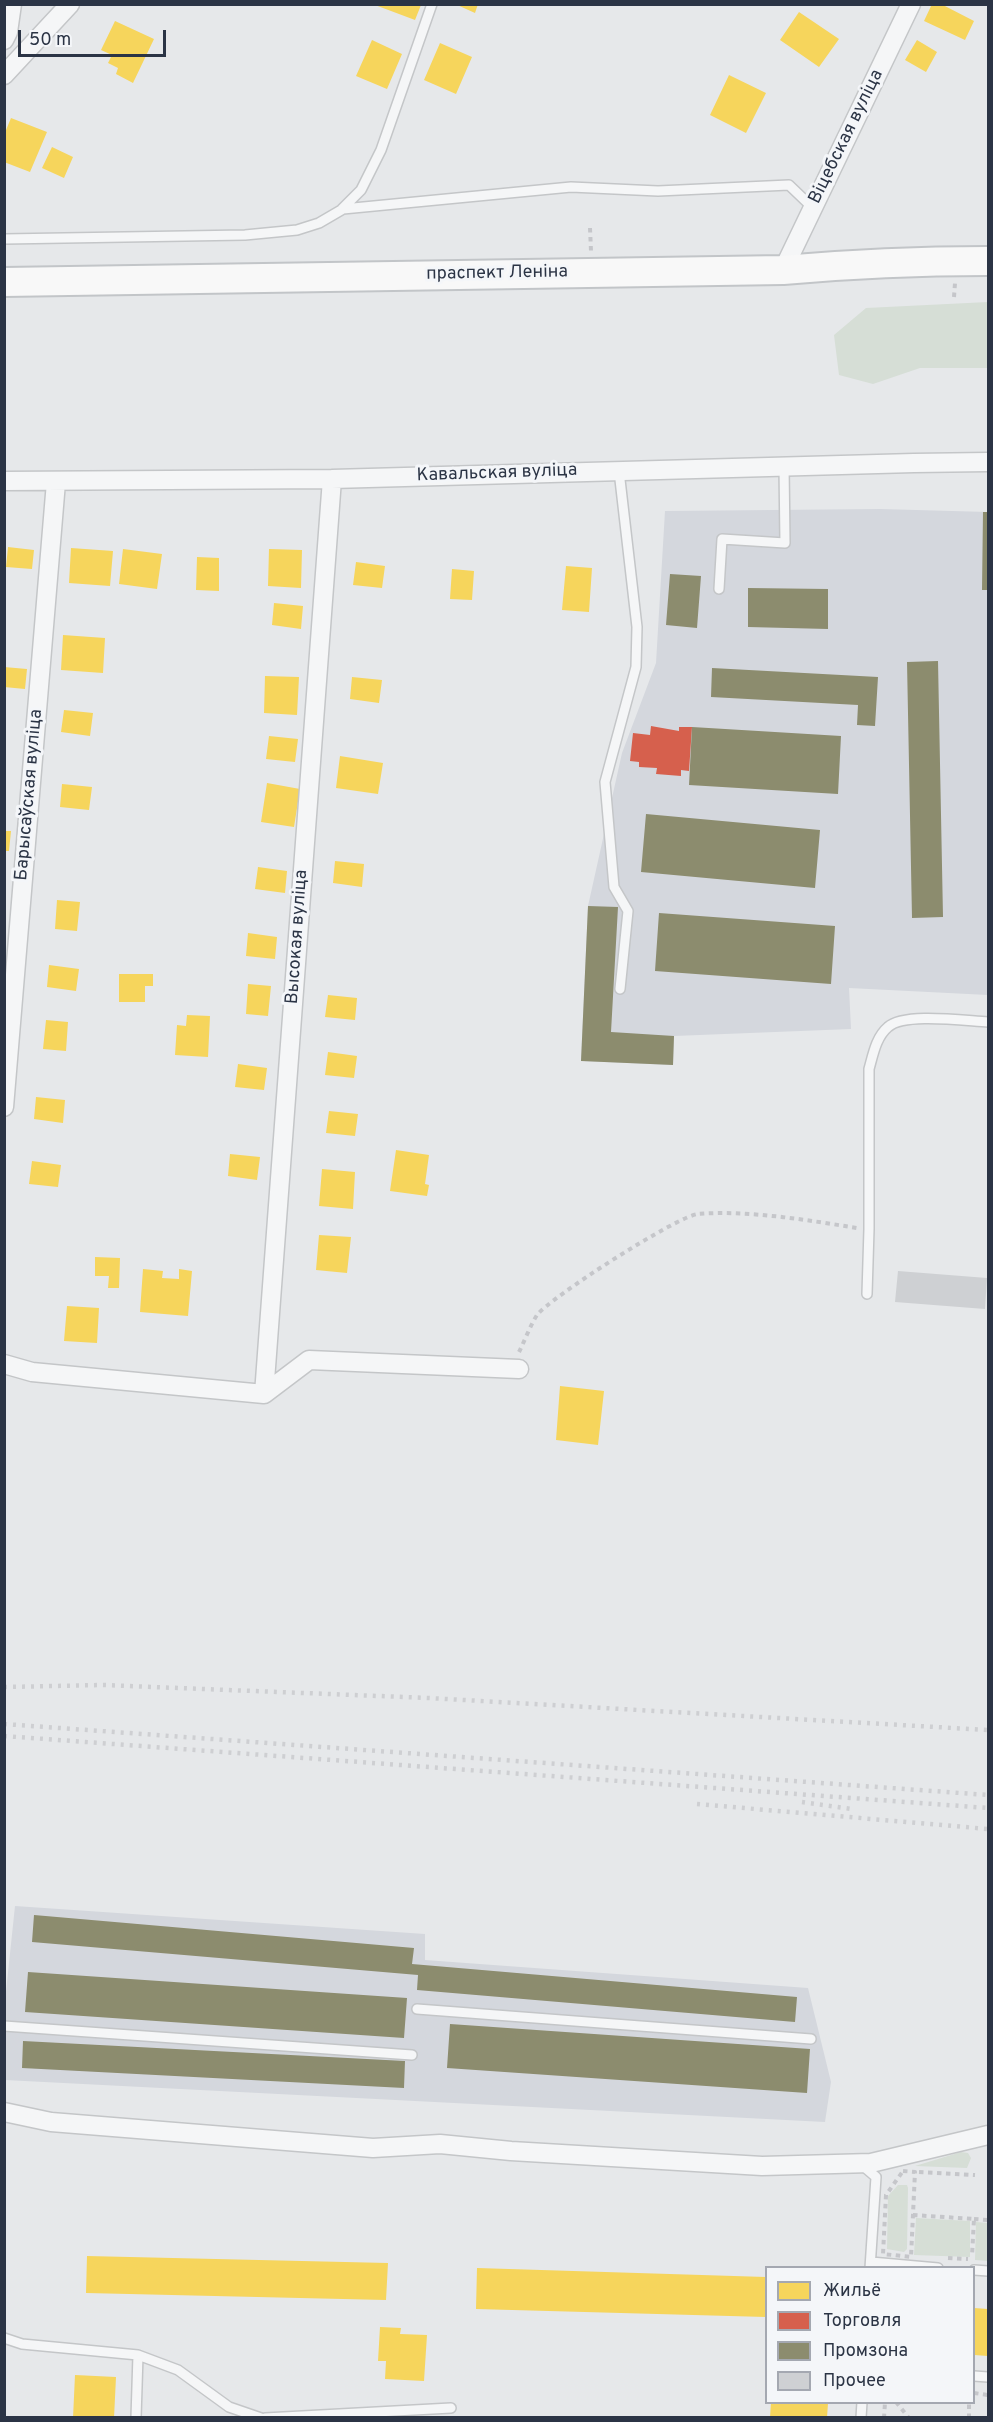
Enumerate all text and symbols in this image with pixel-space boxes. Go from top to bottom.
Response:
scale bar [21,18,170,56]
text: 50 m [29,29,71,52]
street label: Віцебская вуліца [805,66,889,208]
street label: праспект Леніна [426,262,568,286]
street label: Кавальская вуліца [416,460,578,488]
street label: Барысаўская вуліца [12,708,48,882]
street label: Высокая вуліца [283,869,313,1005]
legend [765,2266,975,2404]
text: Жильё [823,2280,881,2303]
text: Торговля [823,2310,901,2333]
text: Промзона [823,2340,908,2363]
text: Прочее [823,2370,886,2393]

